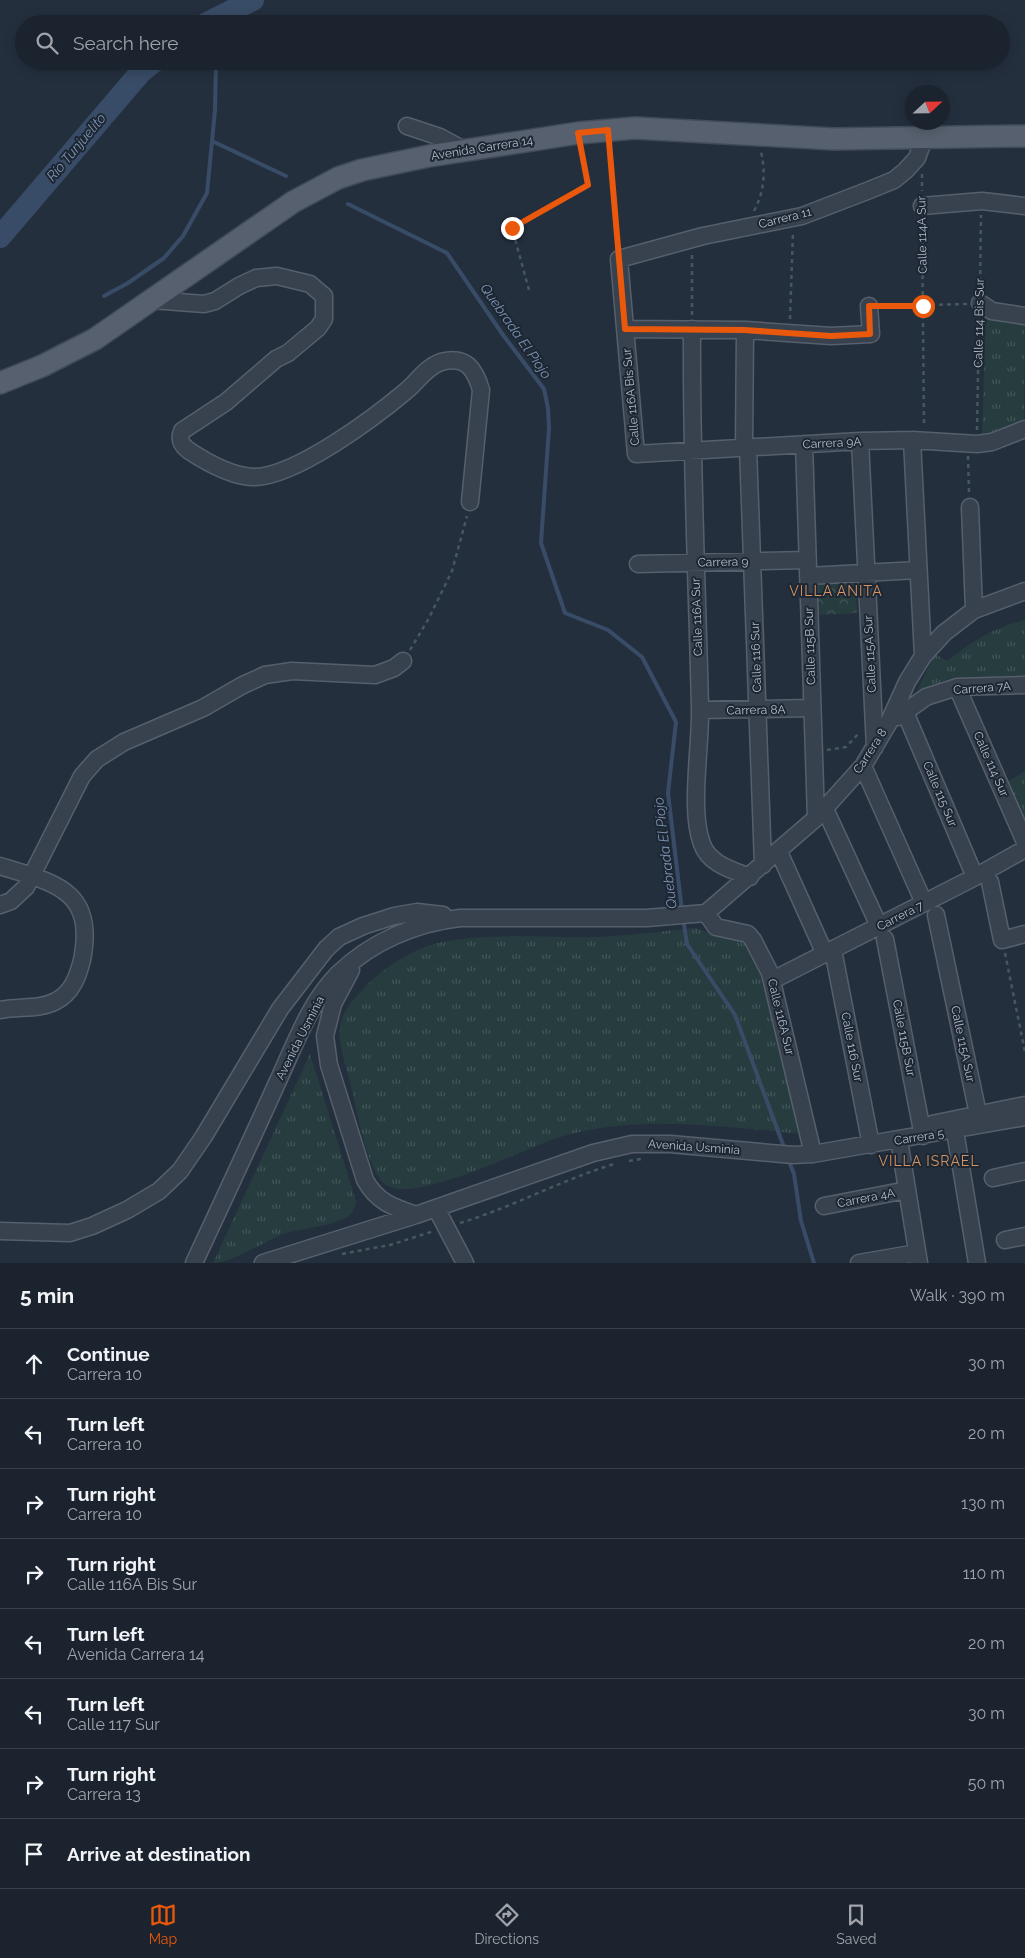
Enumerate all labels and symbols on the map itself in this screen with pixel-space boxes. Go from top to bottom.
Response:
north arrow [905,85,950,130]
water label: Río Tunjuelito [43,110,109,184]
street label: Avenida Carrera 14 [430,133,534,163]
street label: Calle 114A Sur [914,195,930,274]
street label: Carrera 11 [757,205,813,231]
route end [501,217,524,240]
street label: Calle 114 Bis Sur [971,277,987,368]
water label: Quebrada El Piojo [477,280,555,382]
route start [912,295,935,318]
street label: Calle 116A Bis Sur [620,347,642,446]
street label: Carrera 9A [802,434,862,452]
street label: Carrera 9 [697,555,749,569]
street label: Calle 116A Sur [689,577,705,656]
district label: VILLA ANITA [789,583,883,599]
street label: Calle 115B Sur [802,606,818,685]
street label: Calle 115A Sur [861,614,879,693]
street label: Calle 116 Sur [748,621,764,693]
street label: Carrera 7A [953,679,1011,697]
street label: Carrera 8A [726,702,786,718]
street label: Carrera 8 [850,726,890,776]
street label: Calle 114 Sur [970,729,1012,799]
street label: Calle 115 Sur [920,759,960,830]
water label: Quebrada El Piojo [650,796,680,910]
street label: Carrera 7 [874,898,926,934]
street label: Calle 116A Sur [765,977,797,1057]
street label: Avenida Usminia [273,994,327,1082]
street label: Calle 115B Sur [890,998,918,1078]
street label: Calle 115A Sur [948,1005,978,1084]
street label: Calle 116 Sur [838,1011,866,1084]
street label: Carrera 5 [893,1126,945,1148]
street label: Avenida Usminia [648,1137,740,1157]
district label: VILLA ISRAEL [878,1153,980,1169]
street label: Carrera 4A [836,1186,896,1210]

